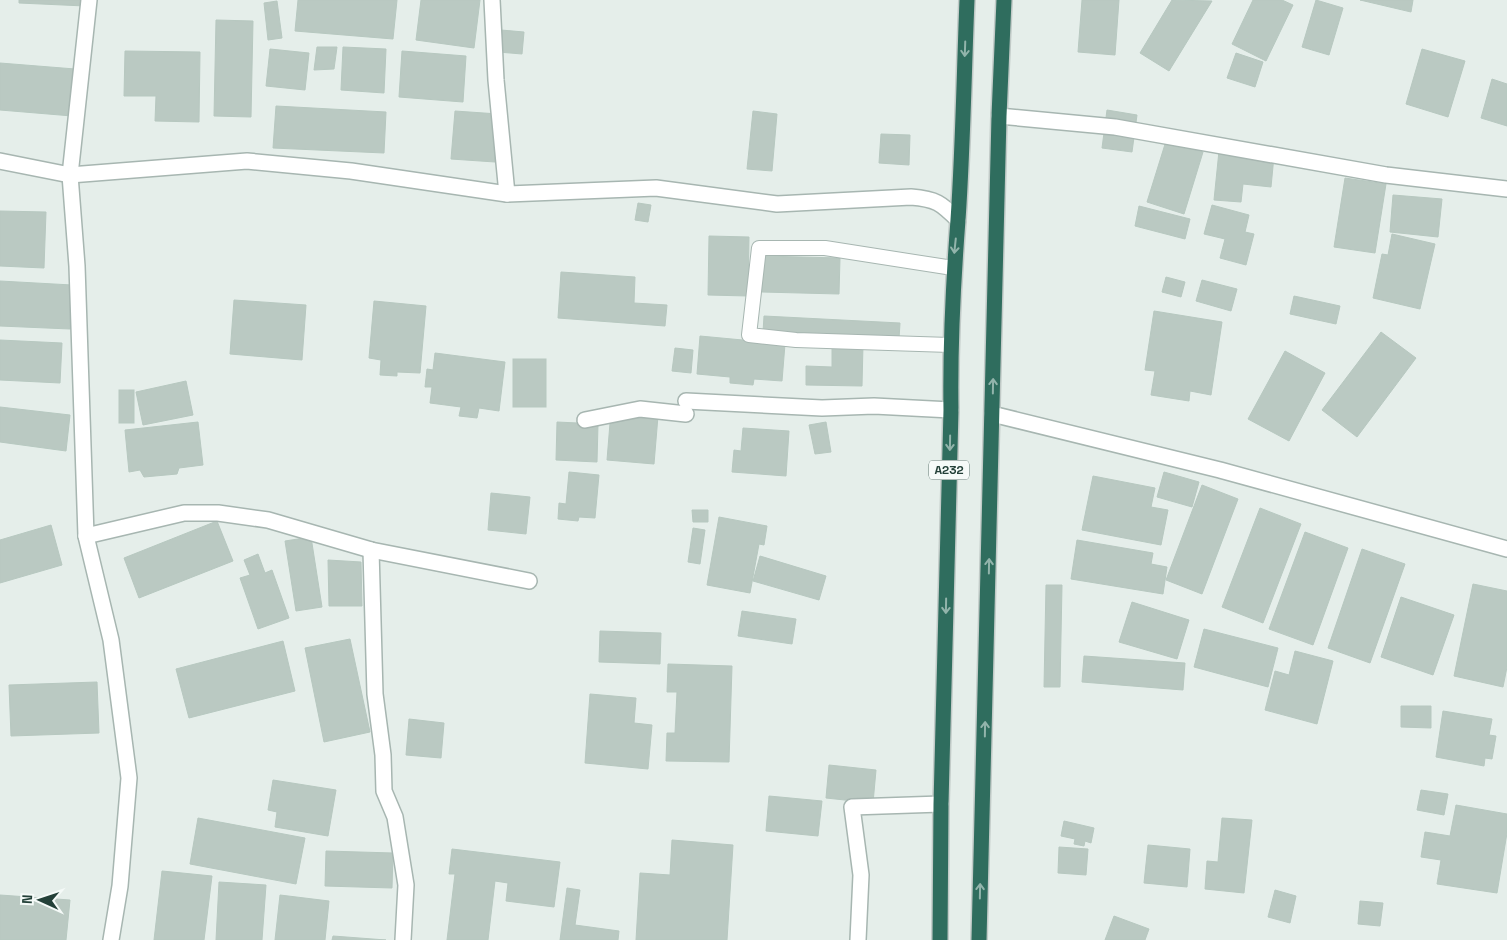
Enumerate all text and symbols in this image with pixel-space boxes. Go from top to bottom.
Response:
one-way arrow [960,40,969,56]
one-way arrow [950,238,960,254]
one-way arrow [988,379,998,395]
one-way arrow [945,435,955,451]
road number: A232 [929,460,969,480]
one-way arrow [984,559,993,575]
one-way arrow [941,597,951,613]
one-way arrow [980,721,989,737]
north arrow [15,875,65,925]
one-way arrow [976,884,985,900]
text: N [18,894,36,904]

